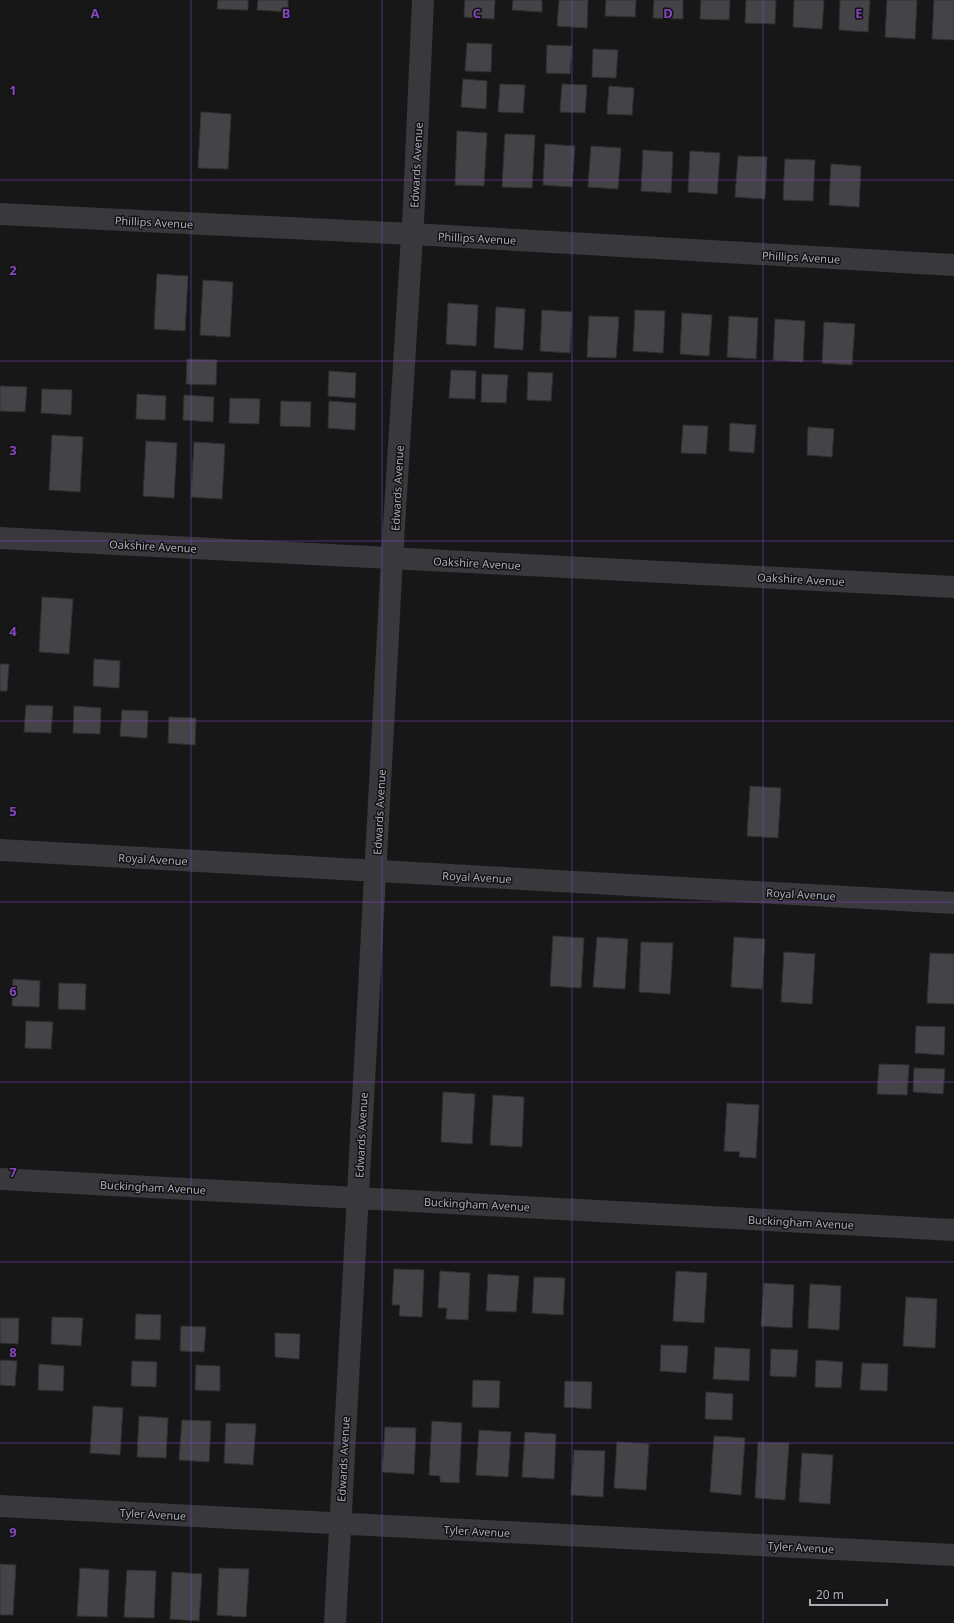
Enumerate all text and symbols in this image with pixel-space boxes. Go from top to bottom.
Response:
text: A [91,4,100,22]
text: B [282,4,290,22]
text: C [473,4,481,22]
text: D [663,4,673,22]
text: E [855,4,863,22]
text: 1 [9,81,17,99]
street label: Edwards Avenue [406,122,426,208]
street label: Phillips Avenue [114,212,194,232]
street label: Phillips Avenue [437,228,517,248]
street label: Phillips Avenue [761,247,841,267]
text: 2 [9,261,17,279]
text: 3 [9,441,17,459]
street label: Edwards Avenue [387,445,407,531]
street label: Oakshire Avenue [109,536,197,556]
street label: Oakshire Avenue [433,553,521,573]
street label: Oakshire Avenue [757,569,845,589]
text: 4 [9,622,17,640]
street label: Edwards Avenue [369,769,389,855]
text: 5 [9,802,17,820]
street label: Royal Avenue [118,850,188,868]
street label: Royal Avenue [442,868,512,886]
street label: Royal Avenue [766,885,836,903]
text: 6 [9,982,17,1000]
street label: Edwards Avenue [351,1092,371,1178]
text: 7 [9,1163,17,1181]
street label: Buckingham Avenue [100,1177,206,1197]
street label: Buckingham Avenue [424,1194,530,1214]
street label: Buckingham Avenue [748,1212,854,1232]
text: 8 [9,1343,17,1361]
street label: Edwards Avenue [333,1416,353,1502]
street label: Tyler Avenue [119,1505,187,1523]
street label: Tyler Avenue [443,1522,511,1540]
text: 9 [9,1523,17,1541]
street label: Tyler Avenue [767,1538,835,1556]
scale bar [810,1581,887,1607]
text: 20 m [816,1586,844,1603]

